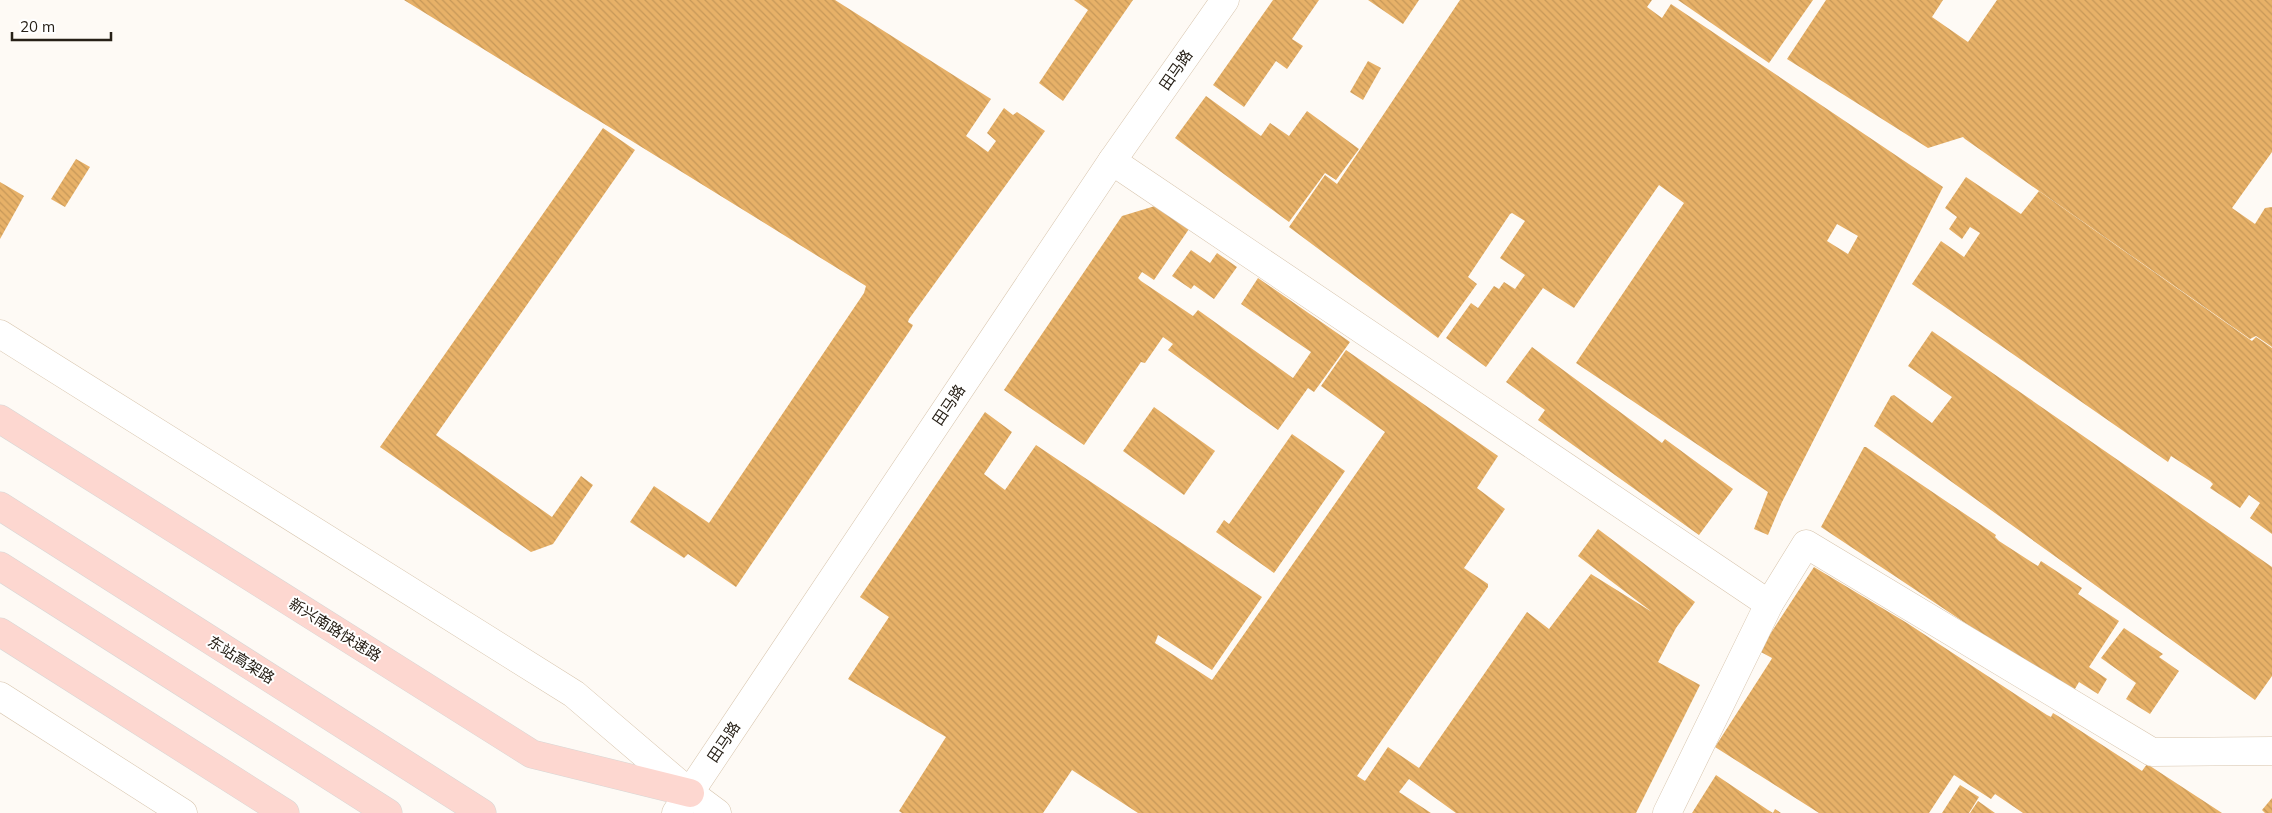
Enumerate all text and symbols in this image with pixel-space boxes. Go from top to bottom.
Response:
scale bar [12,10,111,42]
text: 20 m [20,17,55,36]
street label: 田马路 [1155,46,1196,94]
street label: 田马路 [928,381,969,429]
street label: 新兴南路快速路 [286,594,385,665]
street label: 东站高架路 [204,632,278,688]
street label: 田马路 [703,718,744,766]

